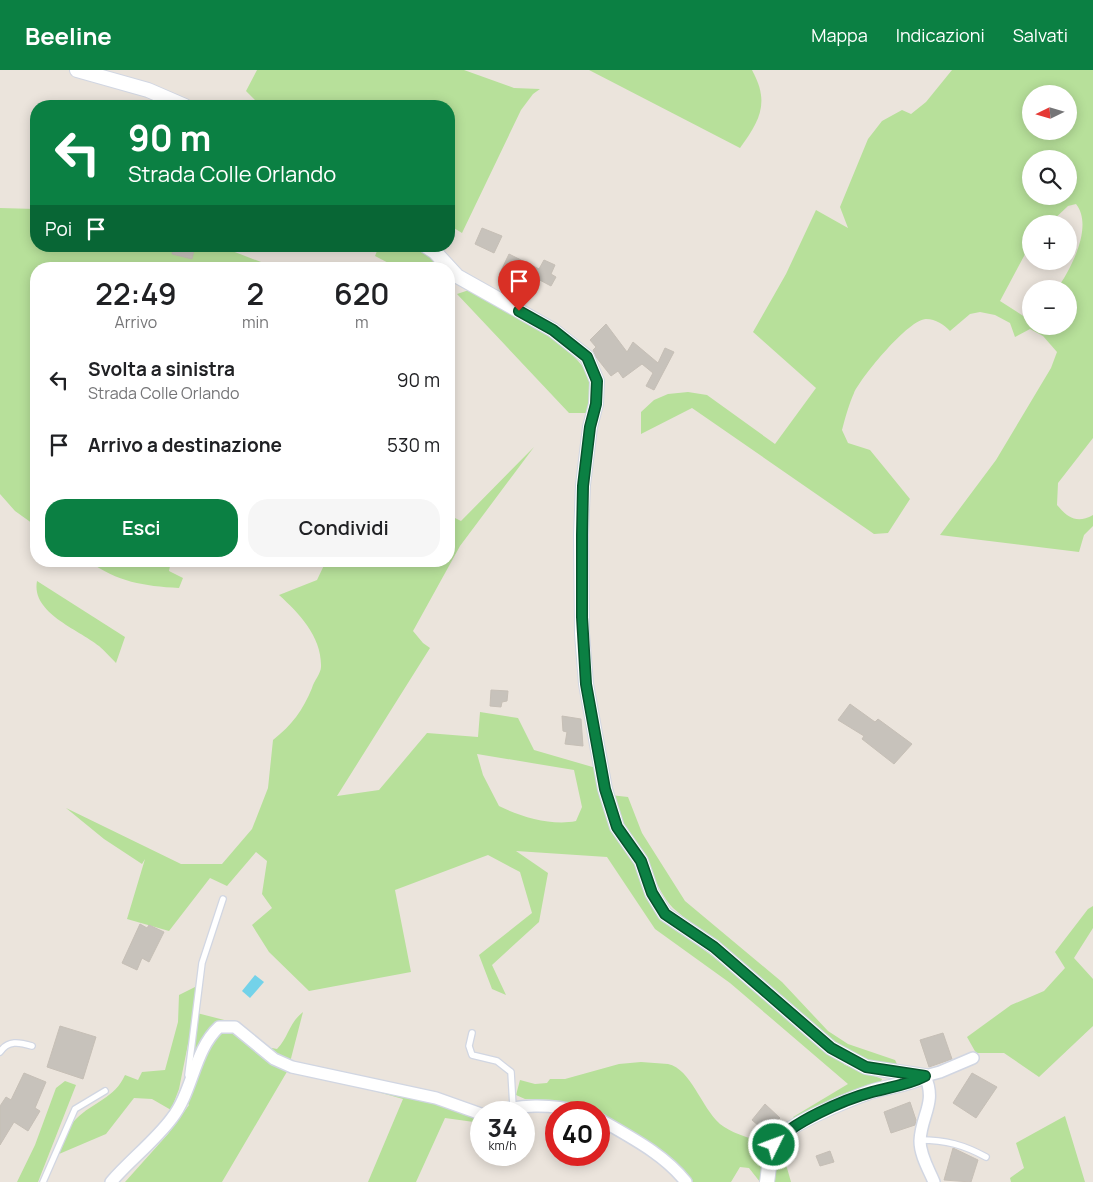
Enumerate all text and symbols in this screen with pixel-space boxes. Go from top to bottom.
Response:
text: Beeline [25,19,112,52]
text: Mappa [811,23,868,47]
text: Indicazioni [896,23,985,47]
text: Salvati [1013,23,1068,47]
north arrow [1022,85,1078,140]
map controls [1022,85,1077,335]
text: 90 m [128,114,211,162]
icon: left [45,120,110,185]
button: search [1022,150,1077,205]
text: Strada Colle Orlando [128,159,336,189]
icon: arrive [82,215,110,243]
button: + [1022,215,1077,270]
text: Poi [45,216,72,242]
pin [498,260,540,311]
icon: arrive [505,267,533,295]
text: 22:49 [95,273,177,314]
text: 2 [247,273,264,314]
text: 620 [334,273,390,314]
button: − [1022,280,1077,335]
text: Arrivo [115,311,157,333]
text: min [242,311,269,333]
text: m [355,311,369,333]
text: Svolta a sinistra [88,356,235,382]
icon: left [45,366,73,394]
text: 90 m [397,367,440,393]
text: Strada Colle Orlando [88,382,239,404]
icon: arrive [45,431,73,459]
text: Arrivo a destinazione [88,432,282,458]
text: 530 m [387,432,440,458]
button: Esci [45,499,238,557]
button: Condividi [248,499,440,557]
speed limit sign: 40 [545,1101,610,1166]
text: 34 [488,1110,517,1145]
position arrow [747,1118,799,1170]
text: km/h [489,1137,516,1154]

